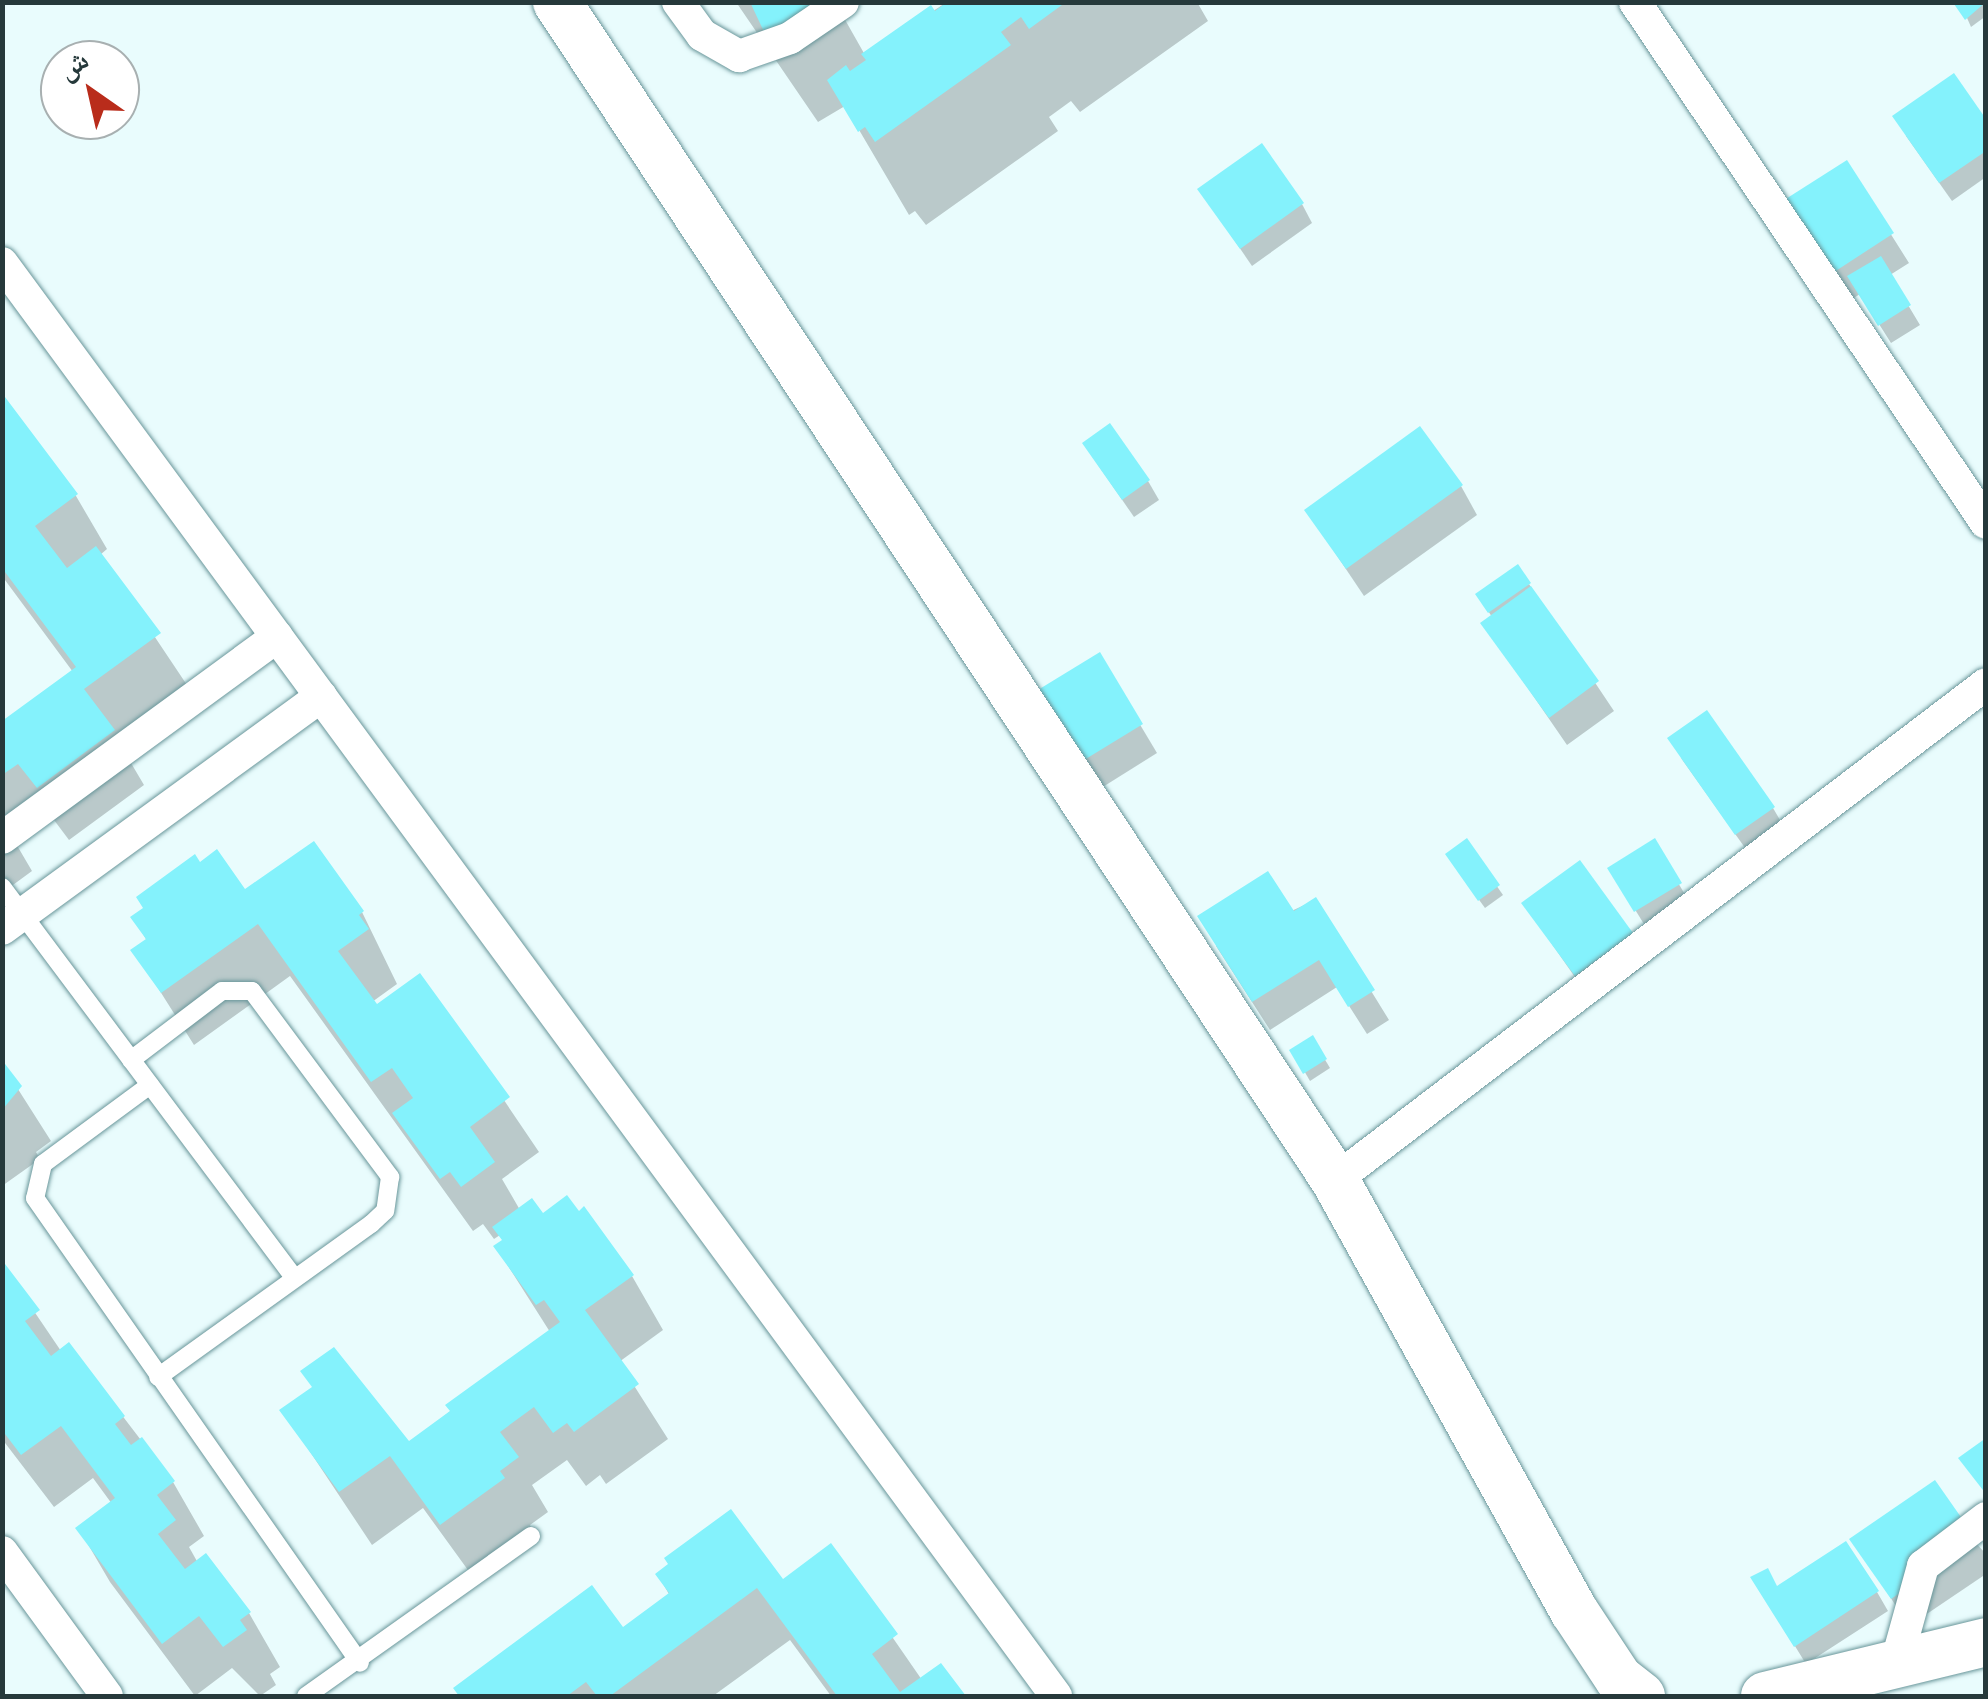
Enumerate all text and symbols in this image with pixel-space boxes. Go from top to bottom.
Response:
north arrow [40,40,140,140]
text: ش [52,44,97,90]

